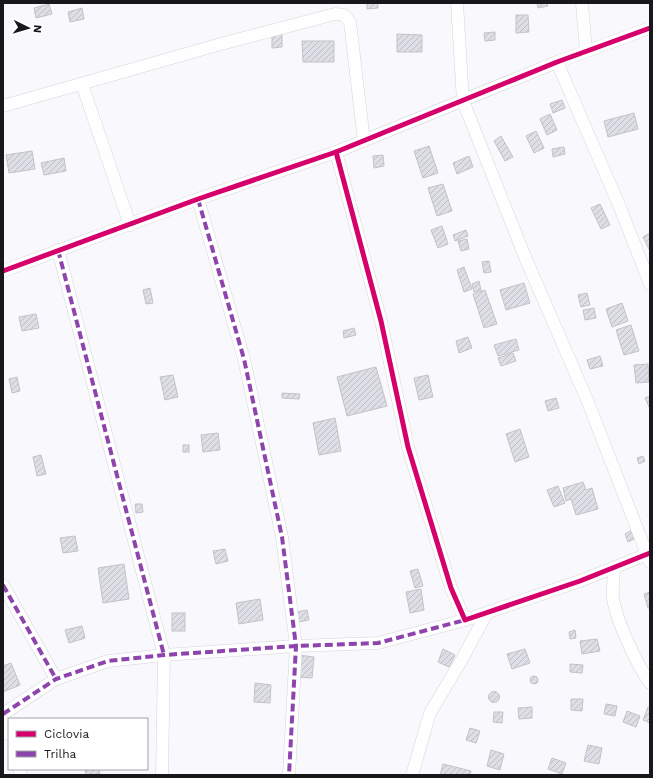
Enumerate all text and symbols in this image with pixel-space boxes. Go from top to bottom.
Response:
north arrow [8,8,48,48]
text: N [31,24,44,33]
legend [8,718,148,770]
text: Ciclovia [44,727,89,741]
text: Trilha [44,747,77,761]

